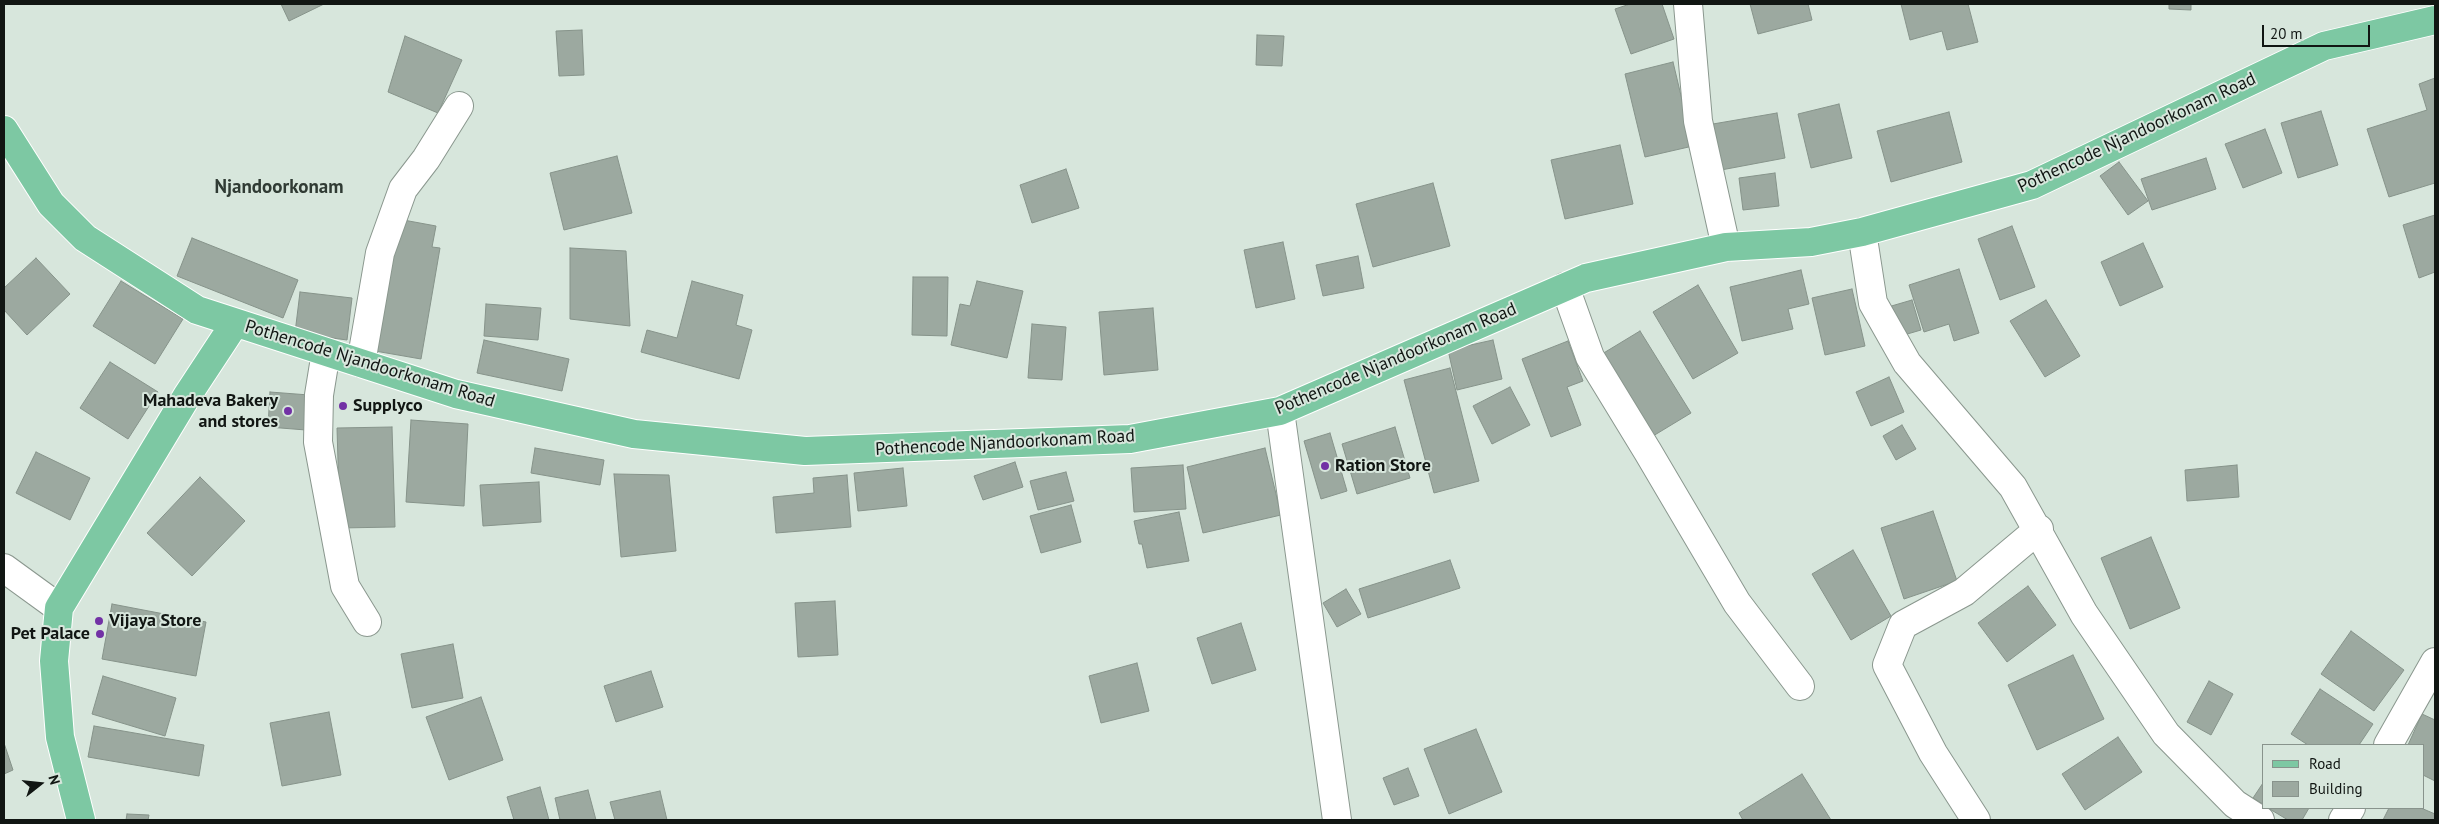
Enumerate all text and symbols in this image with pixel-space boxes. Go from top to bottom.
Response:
scale bar [2264,15,2372,47]
text: 20 m [2270,24,2303,43]
street label: Pothencode Njandoorkonam Road [2015,68,2259,198]
district label: Njandoorkonam [214,177,344,199]
street label: Pothencode Njandoorkonam Road [1272,298,1520,420]
street label: Pothencode Njandoorkonam Road [242,316,498,412]
place label: Mahadeva Bakery and stores [143,390,278,432]
place label: Supplyco [353,395,423,417]
marker: Supplyco [337,400,349,412]
marker: Mahadeva Bakery and stores [282,405,294,417]
street label: Pothencode Njandoorkonam Road [875,425,1135,461]
place label: Ration Store [1335,455,1431,477]
marker: Ration Store [1319,460,1331,472]
place label: Vijaya Store [109,610,201,632]
marker: Vijaya Store [93,615,105,627]
place label: Pet Palace [11,623,90,645]
marker: Pet Palace [94,628,106,640]
legend [2262,744,2424,809]
text: Road [2309,754,2341,773]
north arrow [15,759,65,809]
text: N [44,773,64,787]
text: Building [2309,779,2363,798]

